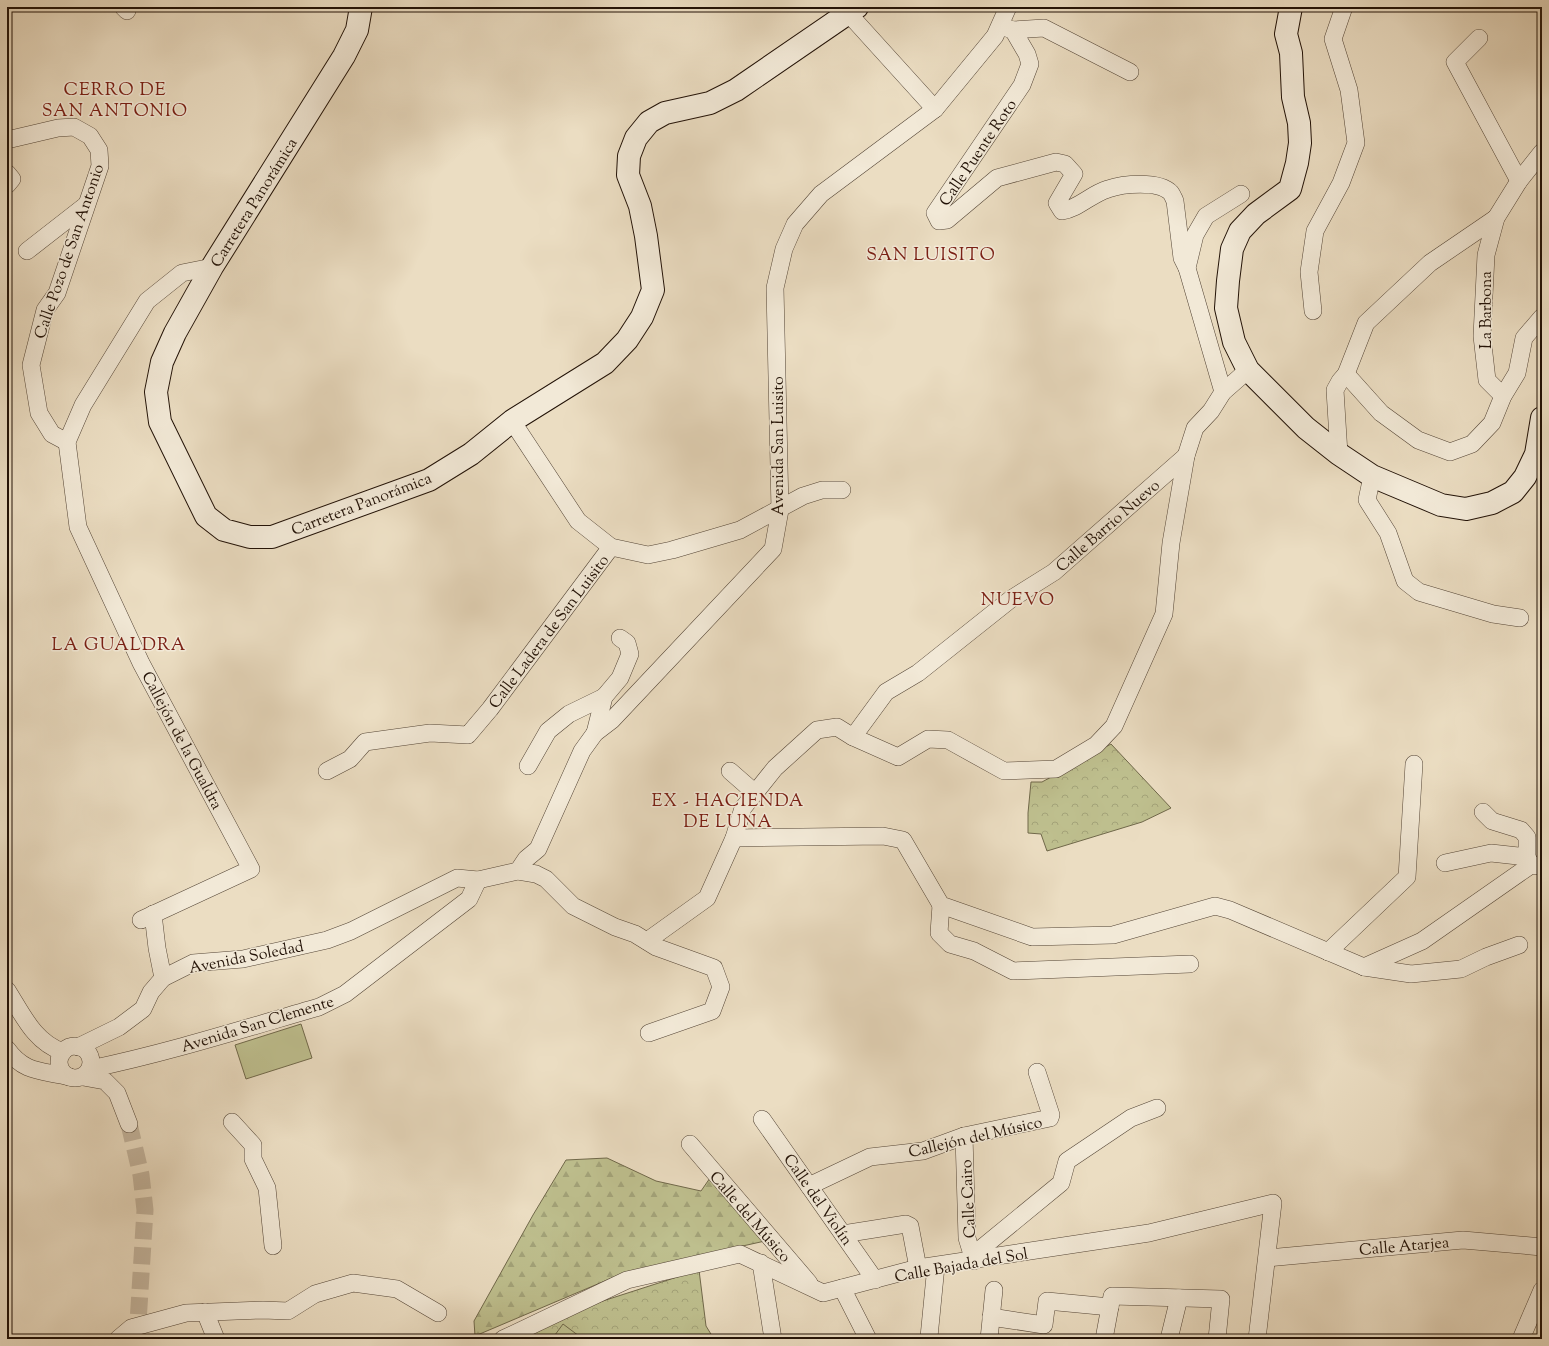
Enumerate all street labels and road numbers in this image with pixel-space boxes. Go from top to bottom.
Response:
street label: Calle Puente Roto [935,95,1024,212]
street label: Carretera Panorámica [206,134,305,273]
street label: Calle Pozo de San Antonio [30,161,111,342]
street label: La Barbona [1476,270,1499,349]
street label: Avenida San Luisito [768,376,791,516]
street label: Carretera Panorámica [288,468,436,543]
street label: Calle Barrio Nuevo [1052,475,1166,579]
street label: Calle Ladera de San Luisito [484,551,616,714]
street label: Callejón de la Gualdra [135,668,227,815]
street label: Avenida Soledad [187,936,306,981]
street label: Avenida San Clemente [179,991,337,1060]
street label: Callejón del Músico [906,1112,1045,1165]
street label: Calle del Violín [777,1150,857,1251]
street label: Calle Cairo [956,1159,983,1239]
street label: Calle del Músico [703,1167,795,1268]
street label: Calle Atarjea [1358,1232,1451,1263]
street label: Calle Bajada del Sol [893,1243,1031,1290]

